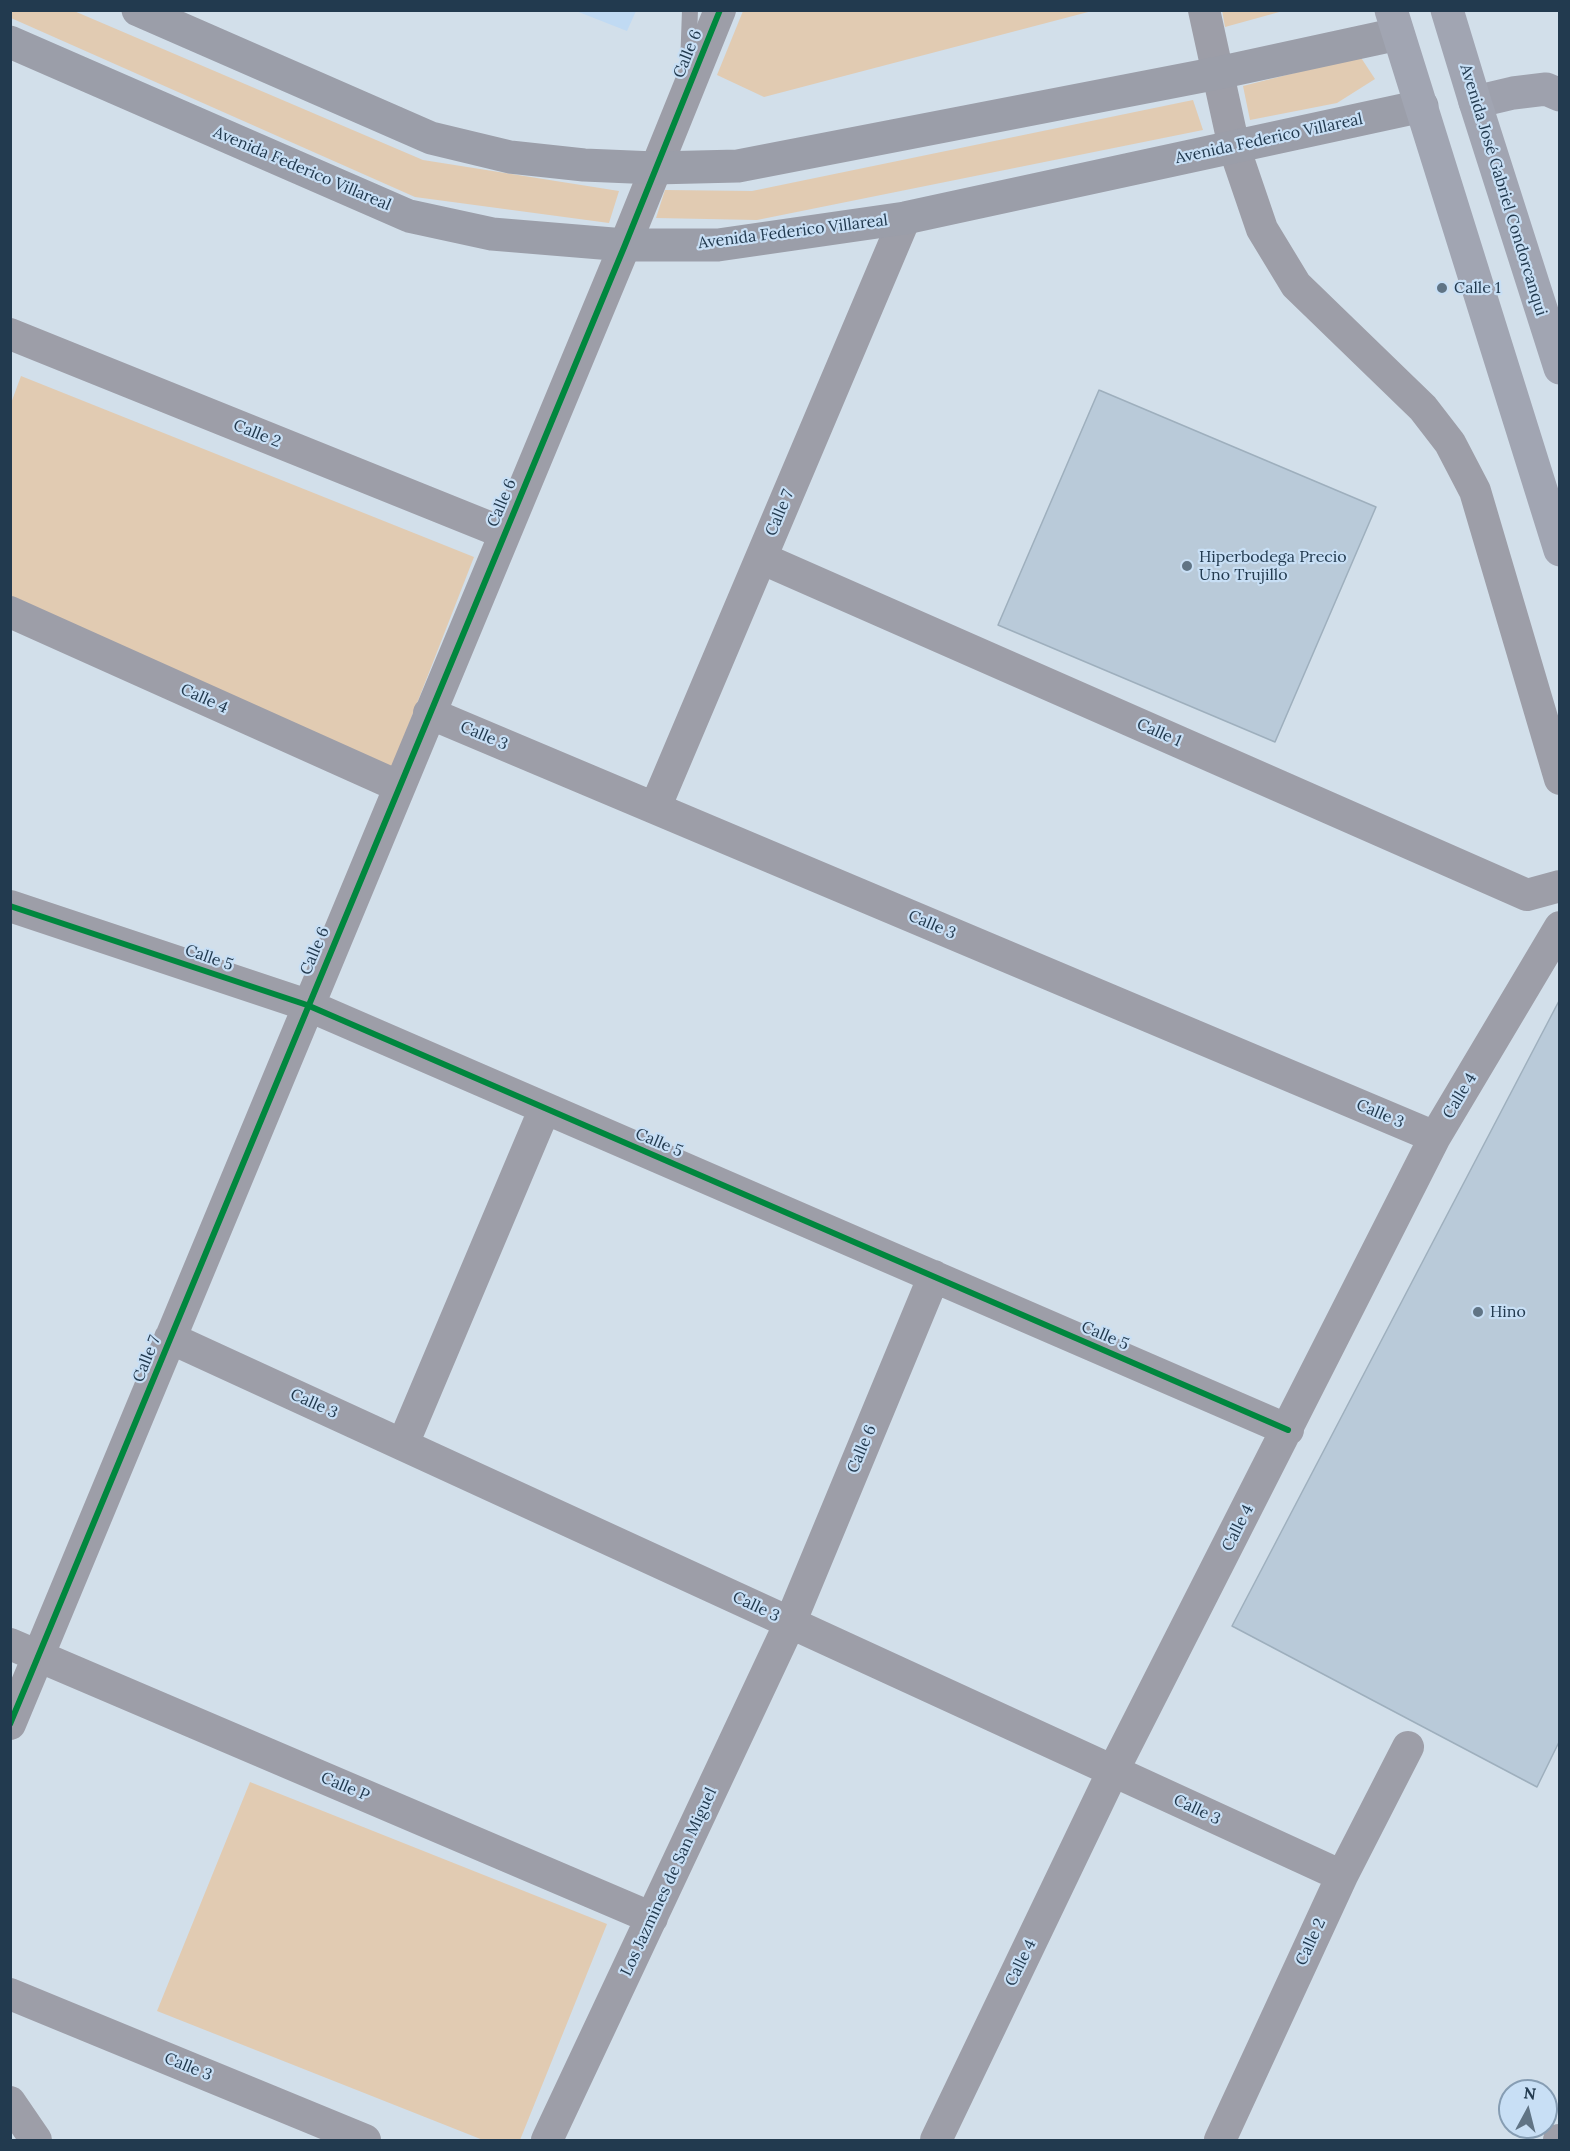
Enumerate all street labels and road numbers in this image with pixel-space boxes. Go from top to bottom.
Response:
street label: Calle 6 [670,27,706,81]
street label: Avenida José Gabriel Condorcanqui [1455,62,1551,318]
street label: Avenida Federico Villareal [1174,110,1364,168]
street label: Avenida Federico Villareal [210,123,394,215]
street label: Avenida Federico Villareal [697,211,889,253]
street label: Calle 2 [230,416,284,452]
street label: Calle 6 [483,476,521,530]
street label: Calle 7 [762,487,798,539]
street label: Calle 4 [177,680,231,718]
street label: Calle 1 [1134,715,1184,751]
street label: Calle 3 [457,717,511,755]
street label: Calle 3 [905,906,959,944]
street label: Calle 6 [296,924,334,978]
street label: Calle 5 [182,941,236,975]
street label: Calle 4 [1439,1070,1481,1122]
street label: Calle 3 [1353,1095,1407,1133]
street label: Calle 5 [632,1124,686,1162]
street label: Calle 5 [1078,1317,1132,1355]
street label: Calle 7 [129,1333,165,1385]
street label: Calle 3 [287,1385,341,1423]
street label: Calle 6 [843,1422,881,1476]
street label: Calle 4 [1218,1502,1258,1554]
street label: Calle 3 [729,1588,783,1626]
street label: Calle P [318,1768,372,1806]
street label: Los Jazmines de San Miguel [617,1785,721,1979]
street label: Calle 3 [1170,1791,1224,1829]
street label: Calle 2 [1292,1915,1330,1969]
street label: Calle 4 [1001,1936,1041,1990]
street label: Calle 3 [161,2049,215,2085]

